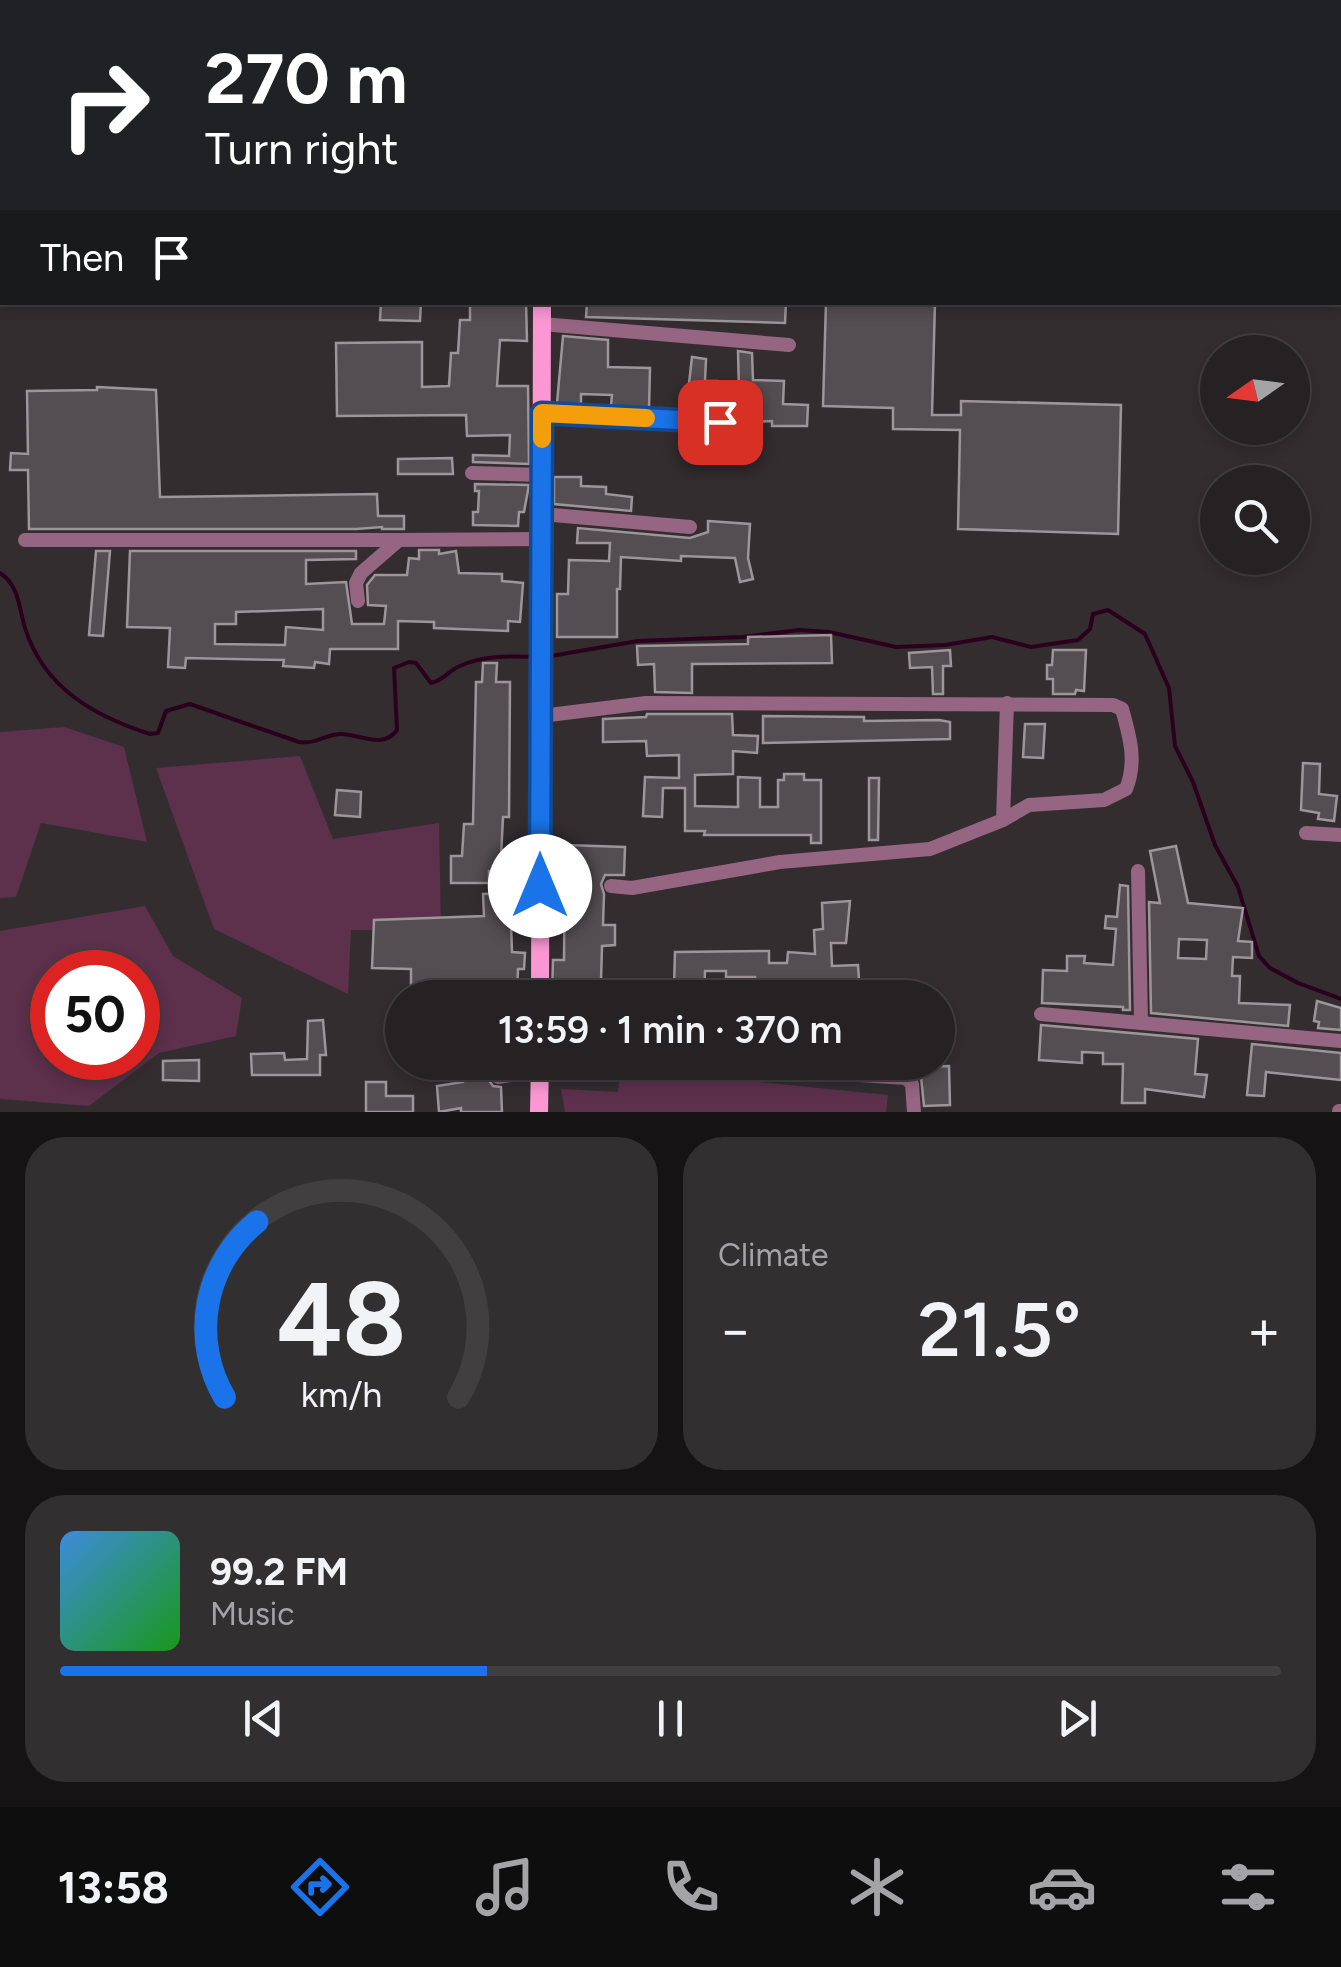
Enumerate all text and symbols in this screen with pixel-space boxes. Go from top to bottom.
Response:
text: 270 m [205,36,408,121]
icon: right [40,40,170,170]
text: Turn right [205,121,398,175]
icon: arrive [144,230,199,285]
text: Then [40,235,124,281]
north arrow [1200,335,1310,445]
map controls [1200,335,1310,575]
pin [678,380,763,465]
icon: arrive [693,395,748,450]
button: search [1200,465,1310,575]
position arrow [488,834,592,938]
speed limit sign: 50 [30,950,160,1080]
text: 13:59 · 1 min · 370 m [498,1007,842,1053]
text: Climate [718,1236,829,1274]
text: 48 [277,1256,406,1381]
text: 21.5° [918,1285,1081,1375]
text: − [718,1297,752,1363]
text: + [1247,1297,1281,1363]
text: km/h [301,1373,382,1416]
text: 99.2 FM [210,1549,348,1595]
text: Music [210,1595,295,1633]
icon: previous [236,1691,291,1746]
icon: pause [643,1691,698,1746]
icon: next [1050,1691,1105,1746]
icon: directions [285,1852,355,1922]
icon: music [470,1852,540,1922]
icon: phone [656,1852,726,1922]
icon: climate [842,1852,912,1922]
icon: car [1027,1852,1097,1922]
icon: filters [1213,1852,1283,1922]
text: 13:58 [58,1860,169,1914]

